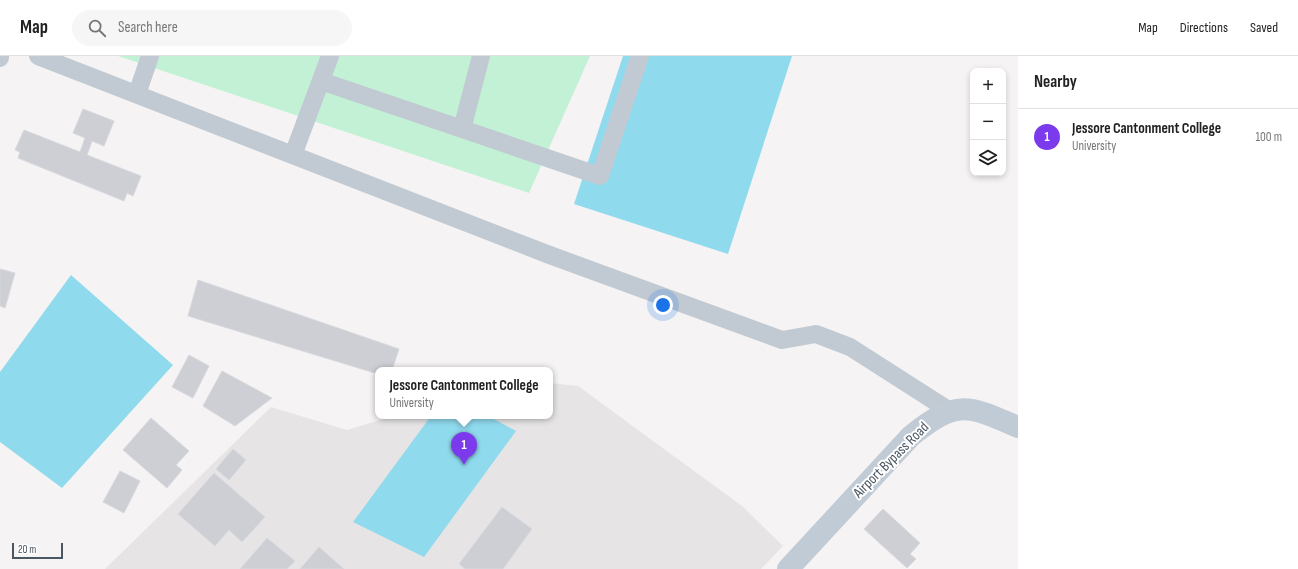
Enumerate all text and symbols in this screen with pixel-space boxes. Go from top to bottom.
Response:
search box [72,10,352,46]
text: Map [20,16,48,39]
icon: search [86,17,108,39]
text: Search here [118,18,178,37]
text: Map [1138,19,1158,36]
text: Directions [1180,19,1228,36]
text: Saved [1250,19,1278,36]
map controls [970,68,1006,176]
button: + [970,68,1006,104]
text: Nearby [1034,72,1077,92]
button: − [970,104,1006,140]
text: Jessore Cantonment College [1072,119,1221,138]
text: 1 [1044,129,1050,145]
text: 100 m [1255,129,1282,145]
text: University [1072,138,1116,154]
button: layers [970,140,1006,176]
your location [653,295,673,315]
popup [375,367,553,419]
text: Jessore Cantonment College [389,376,539,395]
text: University [389,395,434,411]
street label: Airport Bypass Road [848,418,933,503]
pin: 1 [451,432,477,465]
scale bar [12,541,63,560]
text: 20 m [18,543,36,556]

